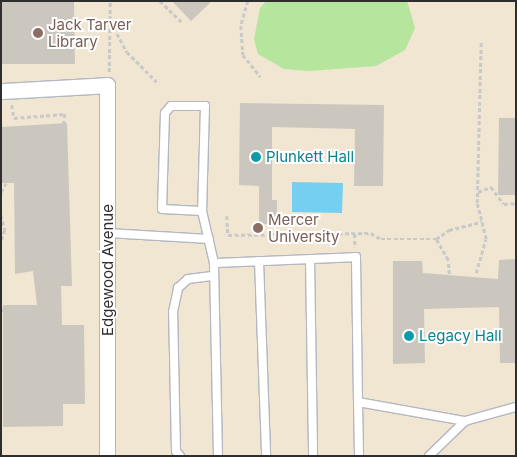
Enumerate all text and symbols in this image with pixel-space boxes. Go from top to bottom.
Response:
place label: Jack Tarver Library [48,15,131,50]
marker: Jack Tarver Library [32,27,44,39]
place label: Plunkett Hall [266,148,354,166]
marker: Plunkett Hall [250,151,262,163]
street label: Edgewood Avenue [99,204,117,336]
place label: Mercer University [268,210,339,245]
marker: Mercer University [252,222,264,234]
place label: Legacy Hall [419,327,502,345]
marker: Legacy Hall [403,330,415,342]

